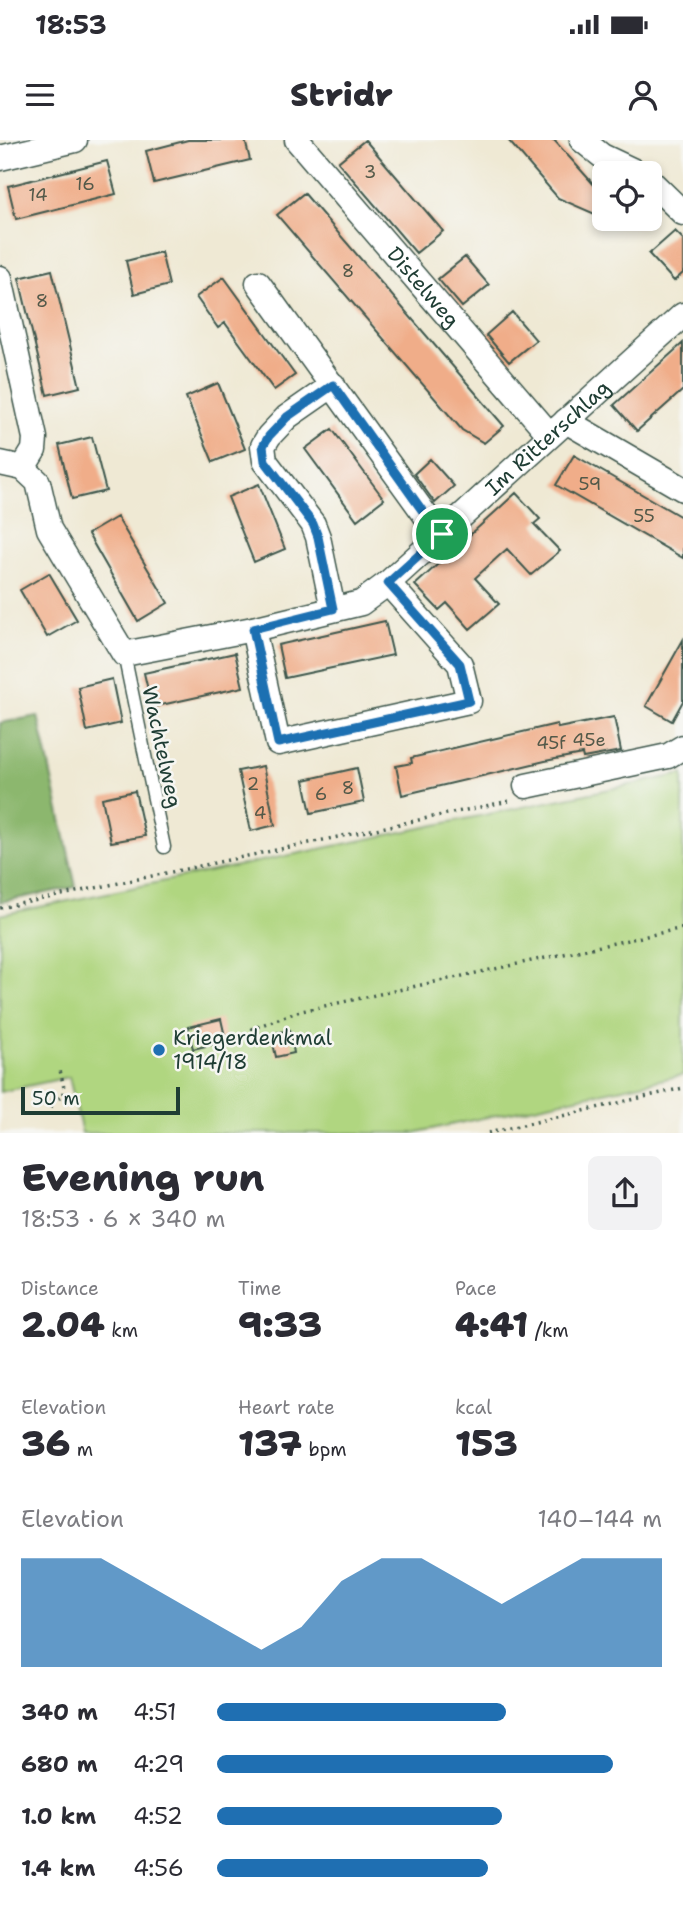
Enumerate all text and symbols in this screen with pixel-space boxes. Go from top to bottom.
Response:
text: 18:53 [35,7,107,42]
text: Stridr [290,73,393,116]
icon: menu [21,76,59,114]
icon: person [624,76,662,114]
house number: 3 [364,160,376,184]
map controls [592,161,662,231]
button: locate [592,161,662,231]
house number: 16 [75,172,95,196]
house number: 14 [28,183,48,207]
street label: Distelweg [381,241,466,334]
house number: 8 [342,259,354,283]
house number: 8 [36,289,48,313]
street label: Im Ritterschlag [479,374,616,502]
house number: 59 [579,472,601,496]
pin [412,504,472,564]
house number: 55 [633,504,655,528]
icon: arrive [423,515,461,553]
street label: Wachtelweg [135,683,189,811]
house number: 45e [572,728,606,752]
house number: 45f [536,731,566,755]
house number: 2 [247,772,259,796]
house number: 8 [342,776,354,800]
house number: 6 [315,782,327,806]
house number: 4 [254,801,266,825]
place label: Kriegerdenkmal 1914/18 [173,1024,333,1076]
marker: Kriegerdenkmal 1914/18 [151,1042,167,1058]
scale bar [21,1084,180,1116]
text: 50 m [32,1086,80,1111]
text: Evening run [21,1152,264,1203]
button: share [588,1156,662,1230]
text: 18:53 · 6 × 340 m [21,1204,225,1234]
text: Distance [21,1276,99,1301]
text: Time [238,1276,282,1301]
text: Pace [455,1276,497,1301]
text: 2.04 [21,1301,105,1348]
text: 9:33 [238,1301,322,1348]
text: 4:41 [455,1301,528,1348]
text: km [105,1318,138,1343]
text: /km [528,1318,569,1343]
text: Elevation [21,1395,106,1420]
text: Heart rate [238,1395,335,1420]
text: kcal [455,1395,492,1420]
text: 36 [21,1420,70,1467]
text: 137 [238,1420,302,1467]
text: 153 [455,1420,518,1467]
text: m [70,1437,93,1462]
text: bpm [302,1437,347,1462]
text: Elevation [21,1504,124,1534]
text: 140–144 m [538,1504,662,1534]
text: 340 m [21,1697,98,1727]
text: 4:51 [133,1697,177,1727]
text: 680 m [21,1749,98,1779]
text: 4:29 [133,1749,184,1779]
text: 1.0 km [21,1801,96,1831]
text: 4:52 [133,1801,183,1831]
text: 1.4 km [21,1853,95,1883]
text: 4:56 [133,1853,184,1883]

